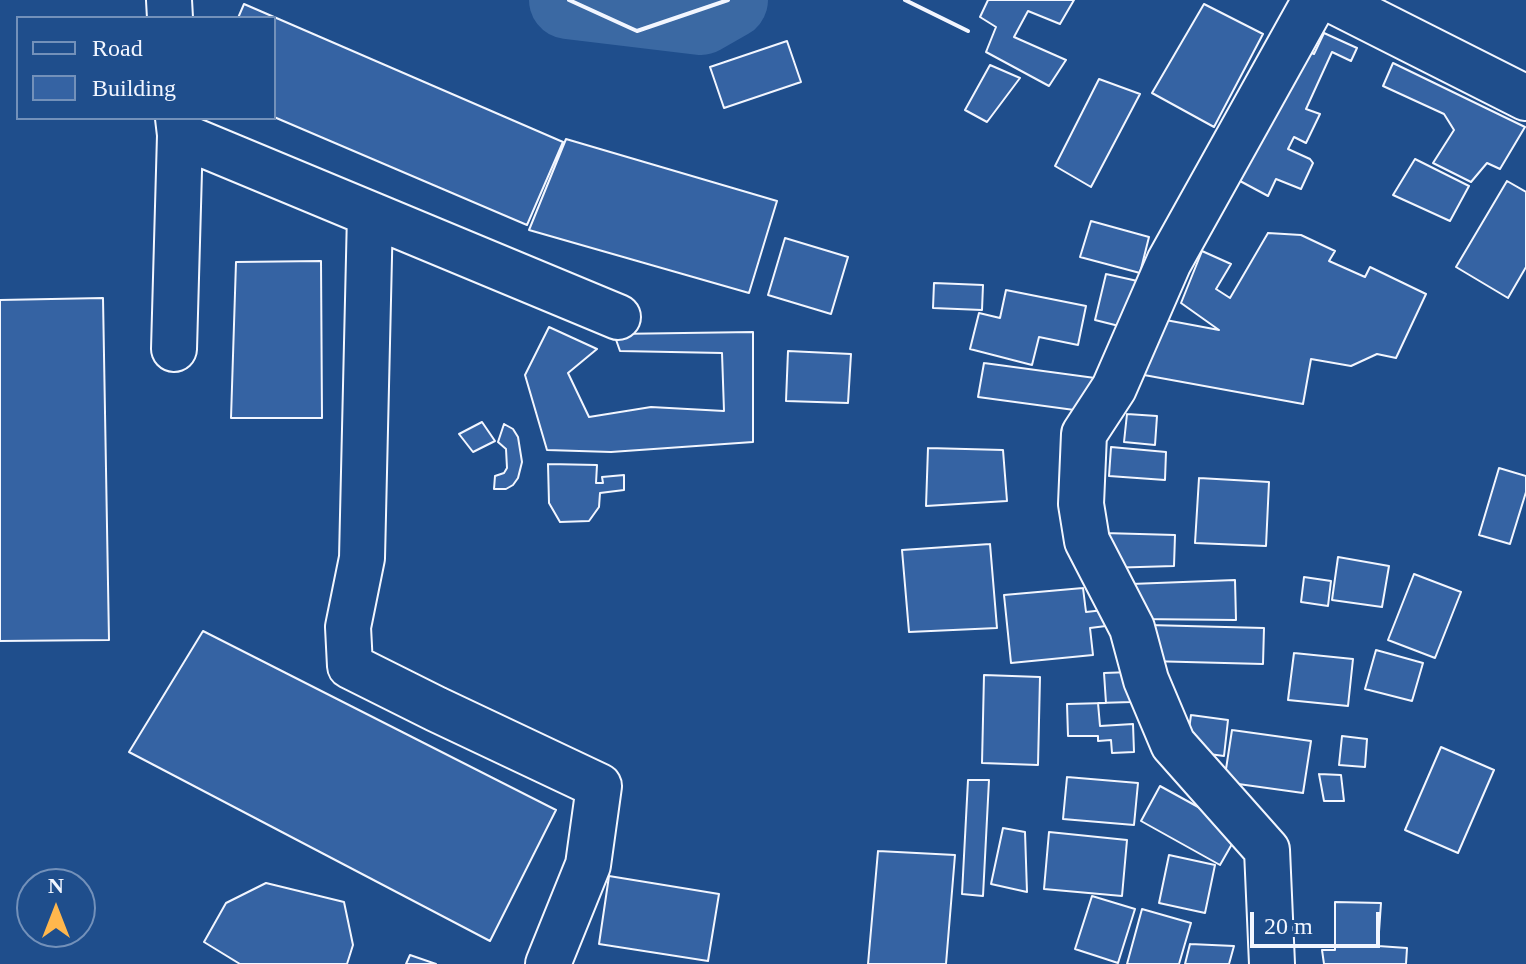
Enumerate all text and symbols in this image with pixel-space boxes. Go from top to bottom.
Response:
legend [16,16,276,120]
text: Road [92,35,143,61]
text: Building [92,75,176,101]
north arrow [16,868,96,948]
text: N [48,873,64,898]
scale bar [1254,896,1384,946]
text: 20 m [1264,913,1313,939]

